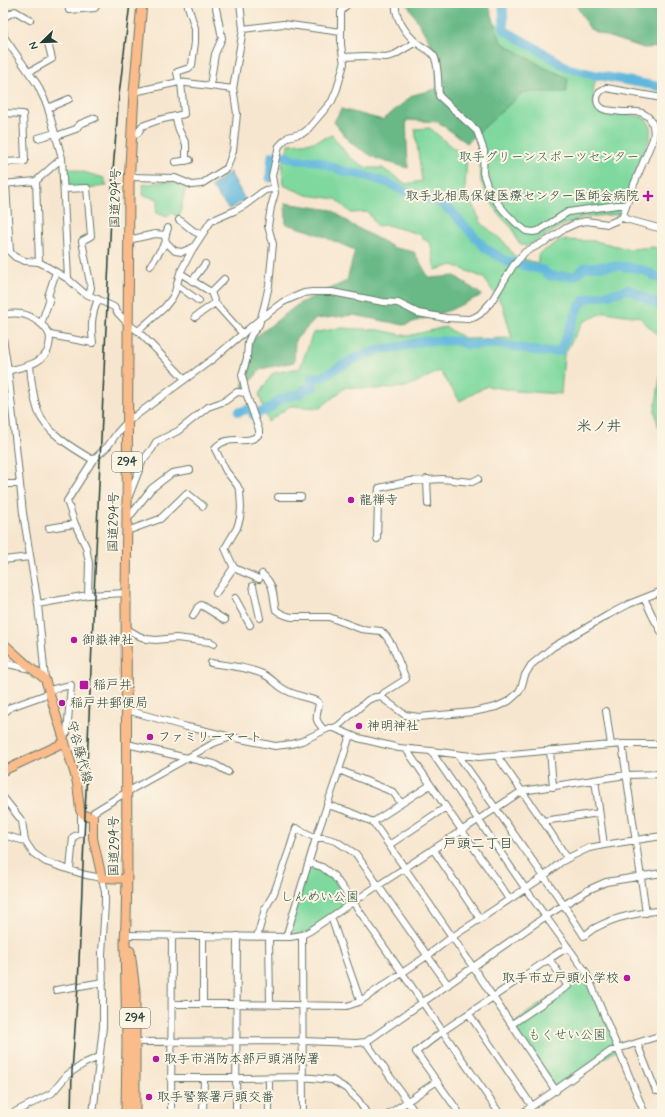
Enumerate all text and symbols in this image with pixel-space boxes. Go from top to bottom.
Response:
north arrow [22,22,62,62]
text: N [26,39,42,52]
park label: 取手グリーンスポーツセンター [459,149,639,166]
street label: 国道294号 [107,167,125,229]
place label: 取手北相馬保健医療センター医師会病院 [406,188,639,205]
marker: 取手北相馬保健医療センター医師会病院 [642,190,654,202]
district label: 米ノ井 [576,417,622,437]
road number: 294 [112,452,142,472]
street label: 国道294号 [105,491,123,553]
place label: 龍禅寺 [359,492,398,509]
marker: 龍禅寺 [346,495,356,505]
place label: 御嶽神社 [82,632,134,649]
marker: 御嶽神社 [69,635,79,645]
place label: 稲戸井 [93,677,132,694]
marker: 稲戸井 [78,679,90,691]
place label: 稲戸井郵便局 [70,695,148,712]
marker: 稲戸井郵便局 [57,698,67,708]
street label: 守谷藤代線 [62,718,96,787]
place label: 神明神社 [367,718,419,735]
marker: 神明神社 [354,721,364,731]
place label: ファミリーマート [158,729,262,746]
marker: ファミリーマート [145,732,155,742]
street label: 国道294号 [106,816,123,876]
district label: 戸頭二丁目 [443,835,513,853]
park label: しんめい公園 [281,889,359,906]
place label: 取手市立戸頭小学校 [502,970,619,987]
marker: 取手市立戸頭小学校 [622,973,632,983]
road number: 294 [120,1008,150,1028]
park label: もくせい公園 [528,1027,606,1044]
place label: 取手市消防本部戸頭消防署 [164,1051,320,1068]
marker: 取手市消防本部戸頭消防署 [151,1054,161,1064]
place label: 取手警察署戸頭交番 [157,1089,274,1106]
marker: 取手警察署戸頭交番 [144,1092,154,1102]

